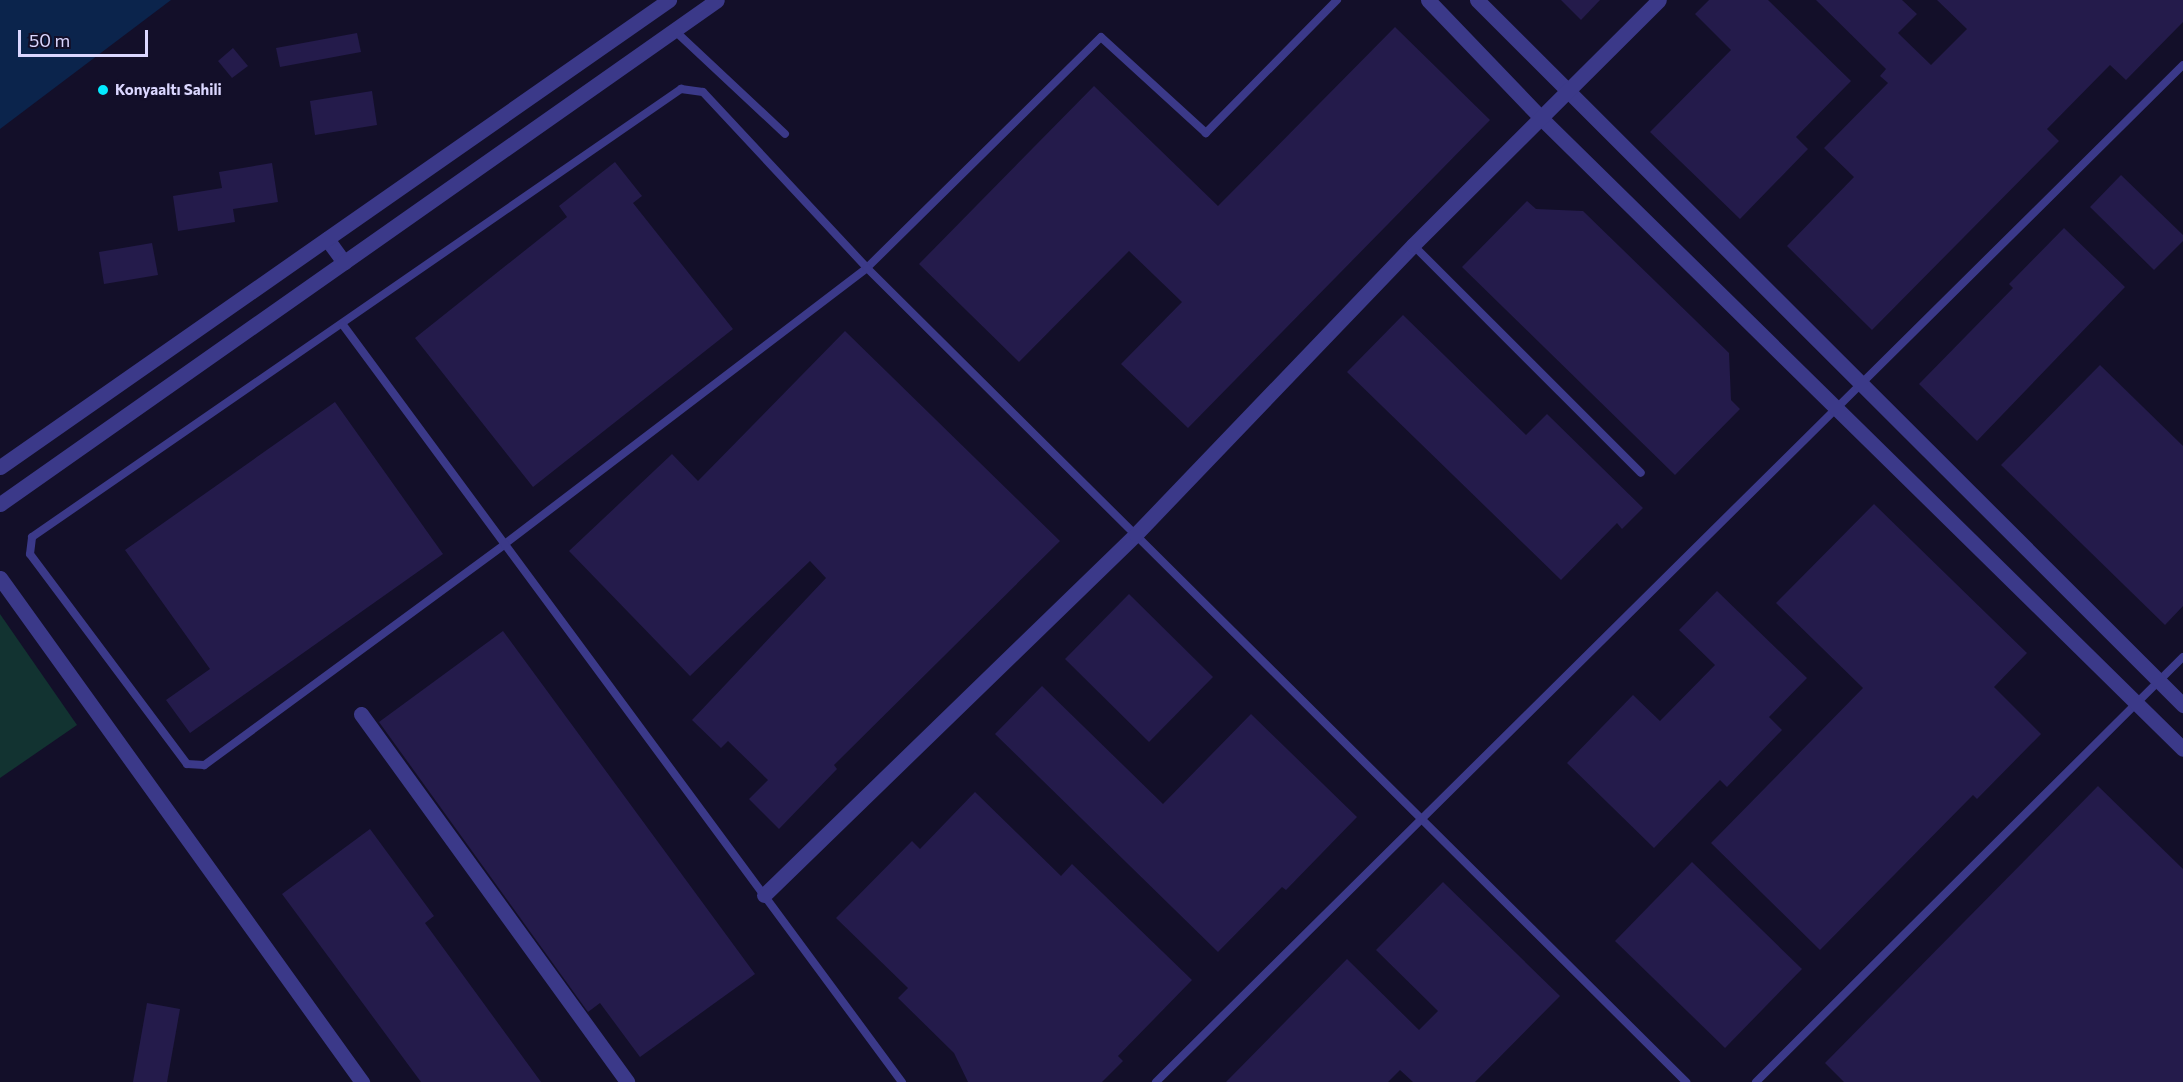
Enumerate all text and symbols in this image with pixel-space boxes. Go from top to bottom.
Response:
scale bar [21,18,152,56]
text: 50 m [29,29,70,51]
place label: Konyaaltı Sahili [115,81,222,99]
marker: Konyaaltı Sahili [96,83,110,97]

